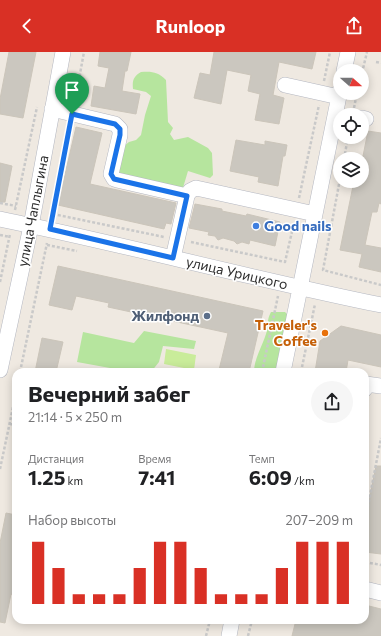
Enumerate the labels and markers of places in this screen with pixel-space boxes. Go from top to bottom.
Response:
pin [55,73,89,114]
place label: Good nails [264,217,332,234]
marker: Good nails [251,221,261,231]
place label: Жилфонд [131,307,199,324]
marker: Жилфонд [202,311,212,321]
place label: Traveler's Coffee [255,316,317,349]
marker: Traveler's Coffee [320,328,330,338]

